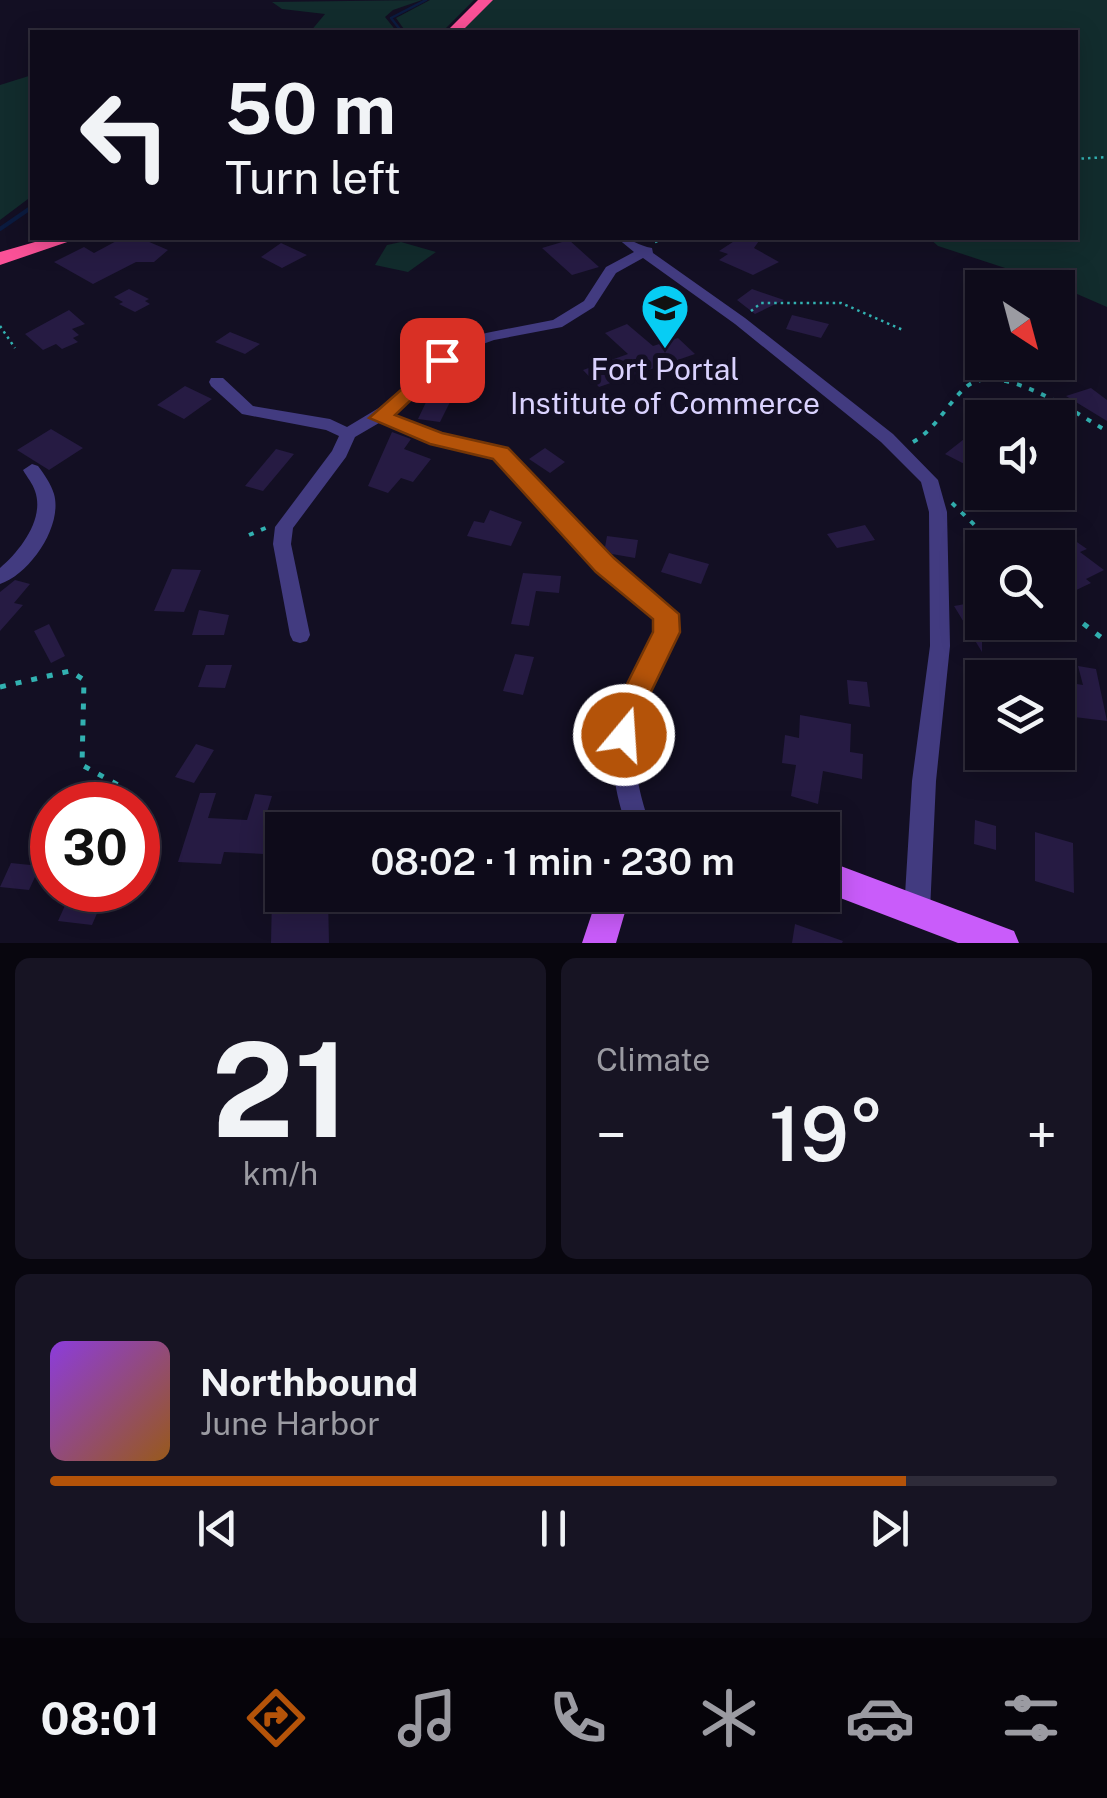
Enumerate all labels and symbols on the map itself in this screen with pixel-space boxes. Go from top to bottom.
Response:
north arrow [965,270,1075,380]
school or university icon: Fort Portal Institute of Commerce [639,282,691,350]
pin [400,318,485,403]
place label: Fort Portal Institute of Commerce [510,351,820,421]
position arrow [572,683,676,787]
speed limit sign: 30 [30,782,160,912]

